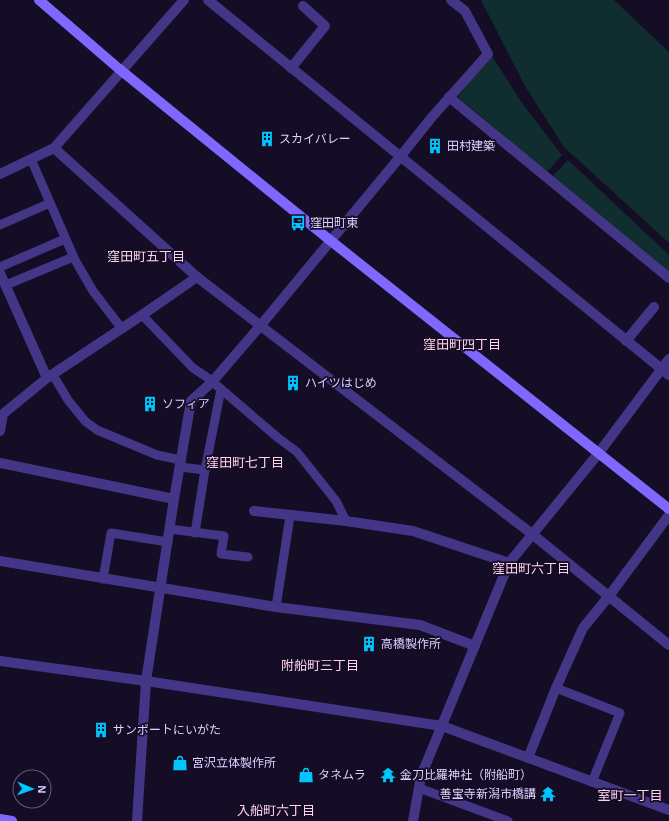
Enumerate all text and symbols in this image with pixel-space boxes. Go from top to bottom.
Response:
building icon: スカイバレー [258,130,276,148]
place label: スカイバレー [279,132,351,146]
building icon: 田村建築 [426,137,444,155]
place label: 田村建築 [447,139,495,153]
bus stop icon: 窪田町東 [289,214,307,232]
place label: 窪田町東 [310,216,358,230]
district label: 窪田町五丁目 [107,249,185,264]
district label: 窪田町四丁目 [423,337,501,352]
building icon: ハイツはじめ [284,374,302,392]
place label: ハイツはじめ [305,376,377,390]
building icon: ソフィア [141,395,159,413]
place label: ソフィア [162,397,210,411]
district label: 窪田町七丁目 [206,455,284,470]
district label: 窪田町六丁目 [492,561,570,576]
building icon: 高橋製作所 [360,635,378,653]
place label: 高橋製作所 [381,637,441,651]
district label: 附船町三丁目 [281,658,359,673]
building icon: サンポートにいがた [92,721,110,739]
place label: サンポートにいがた [113,723,221,737]
shop icon: 宮沢立体製作所 [171,754,189,772]
place label: 宮沢立体製作所 [192,756,276,770]
shop icon: タネムラ [297,766,315,784]
temple icon: 金刀比羅神社（附船町） [379,766,397,784]
place label: タネムラ [318,768,365,782]
place label: 金刀比羅神社（附船町） [400,768,532,782]
north arrow [12,769,52,809]
text: N [36,785,48,794]
temple icon: 善宝寺新潟市橋講 [539,785,557,803]
place label: 善宝寺新潟市橋講 [440,787,536,801]
district label: 室町一丁目 [597,788,663,803]
district label: 入船町六丁目 [237,803,315,818]

